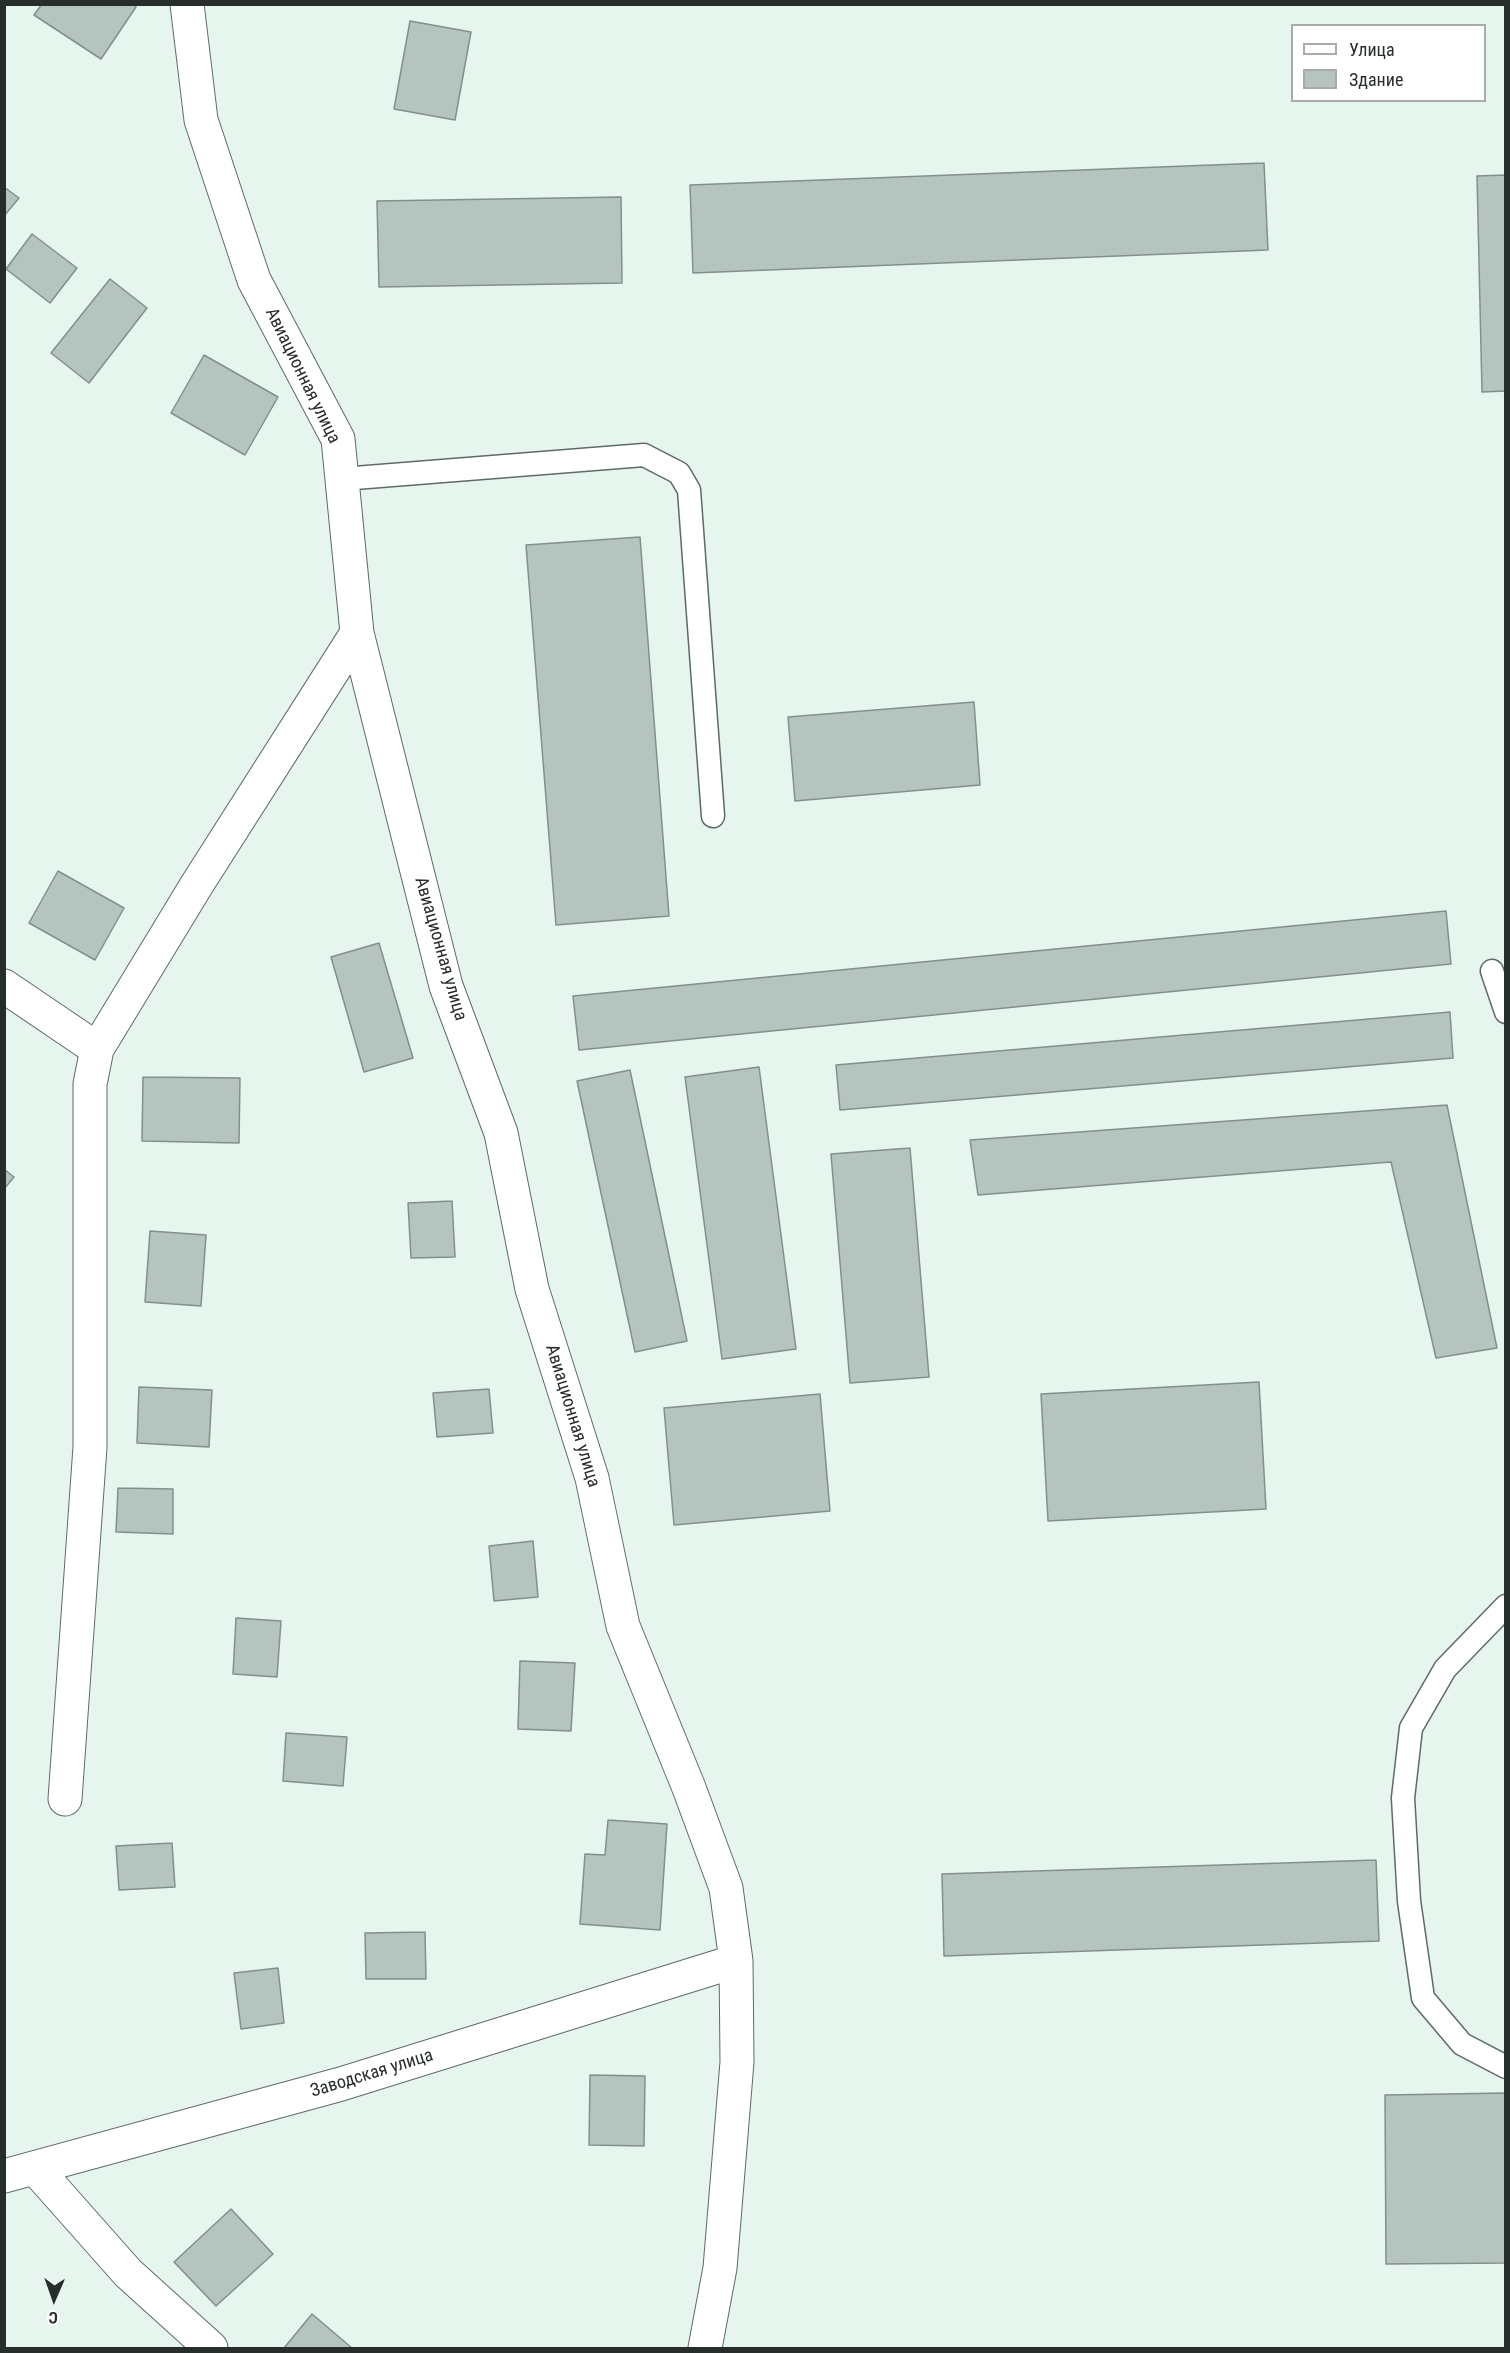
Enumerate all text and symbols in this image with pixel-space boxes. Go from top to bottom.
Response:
legend [1291,24,1486,102]
text: Улица [1349,39,1395,60]
text: Здание [1349,69,1403,90]
street label: Авиационная улица [260,305,344,447]
street label: Авиационная улица [409,875,471,1023]
street label: Авиационная улица [540,1342,604,1490]
street label: Заводская улица [308,2045,436,2103]
north arrow [24,2269,84,2329]
text: С [48,2308,58,2327]

